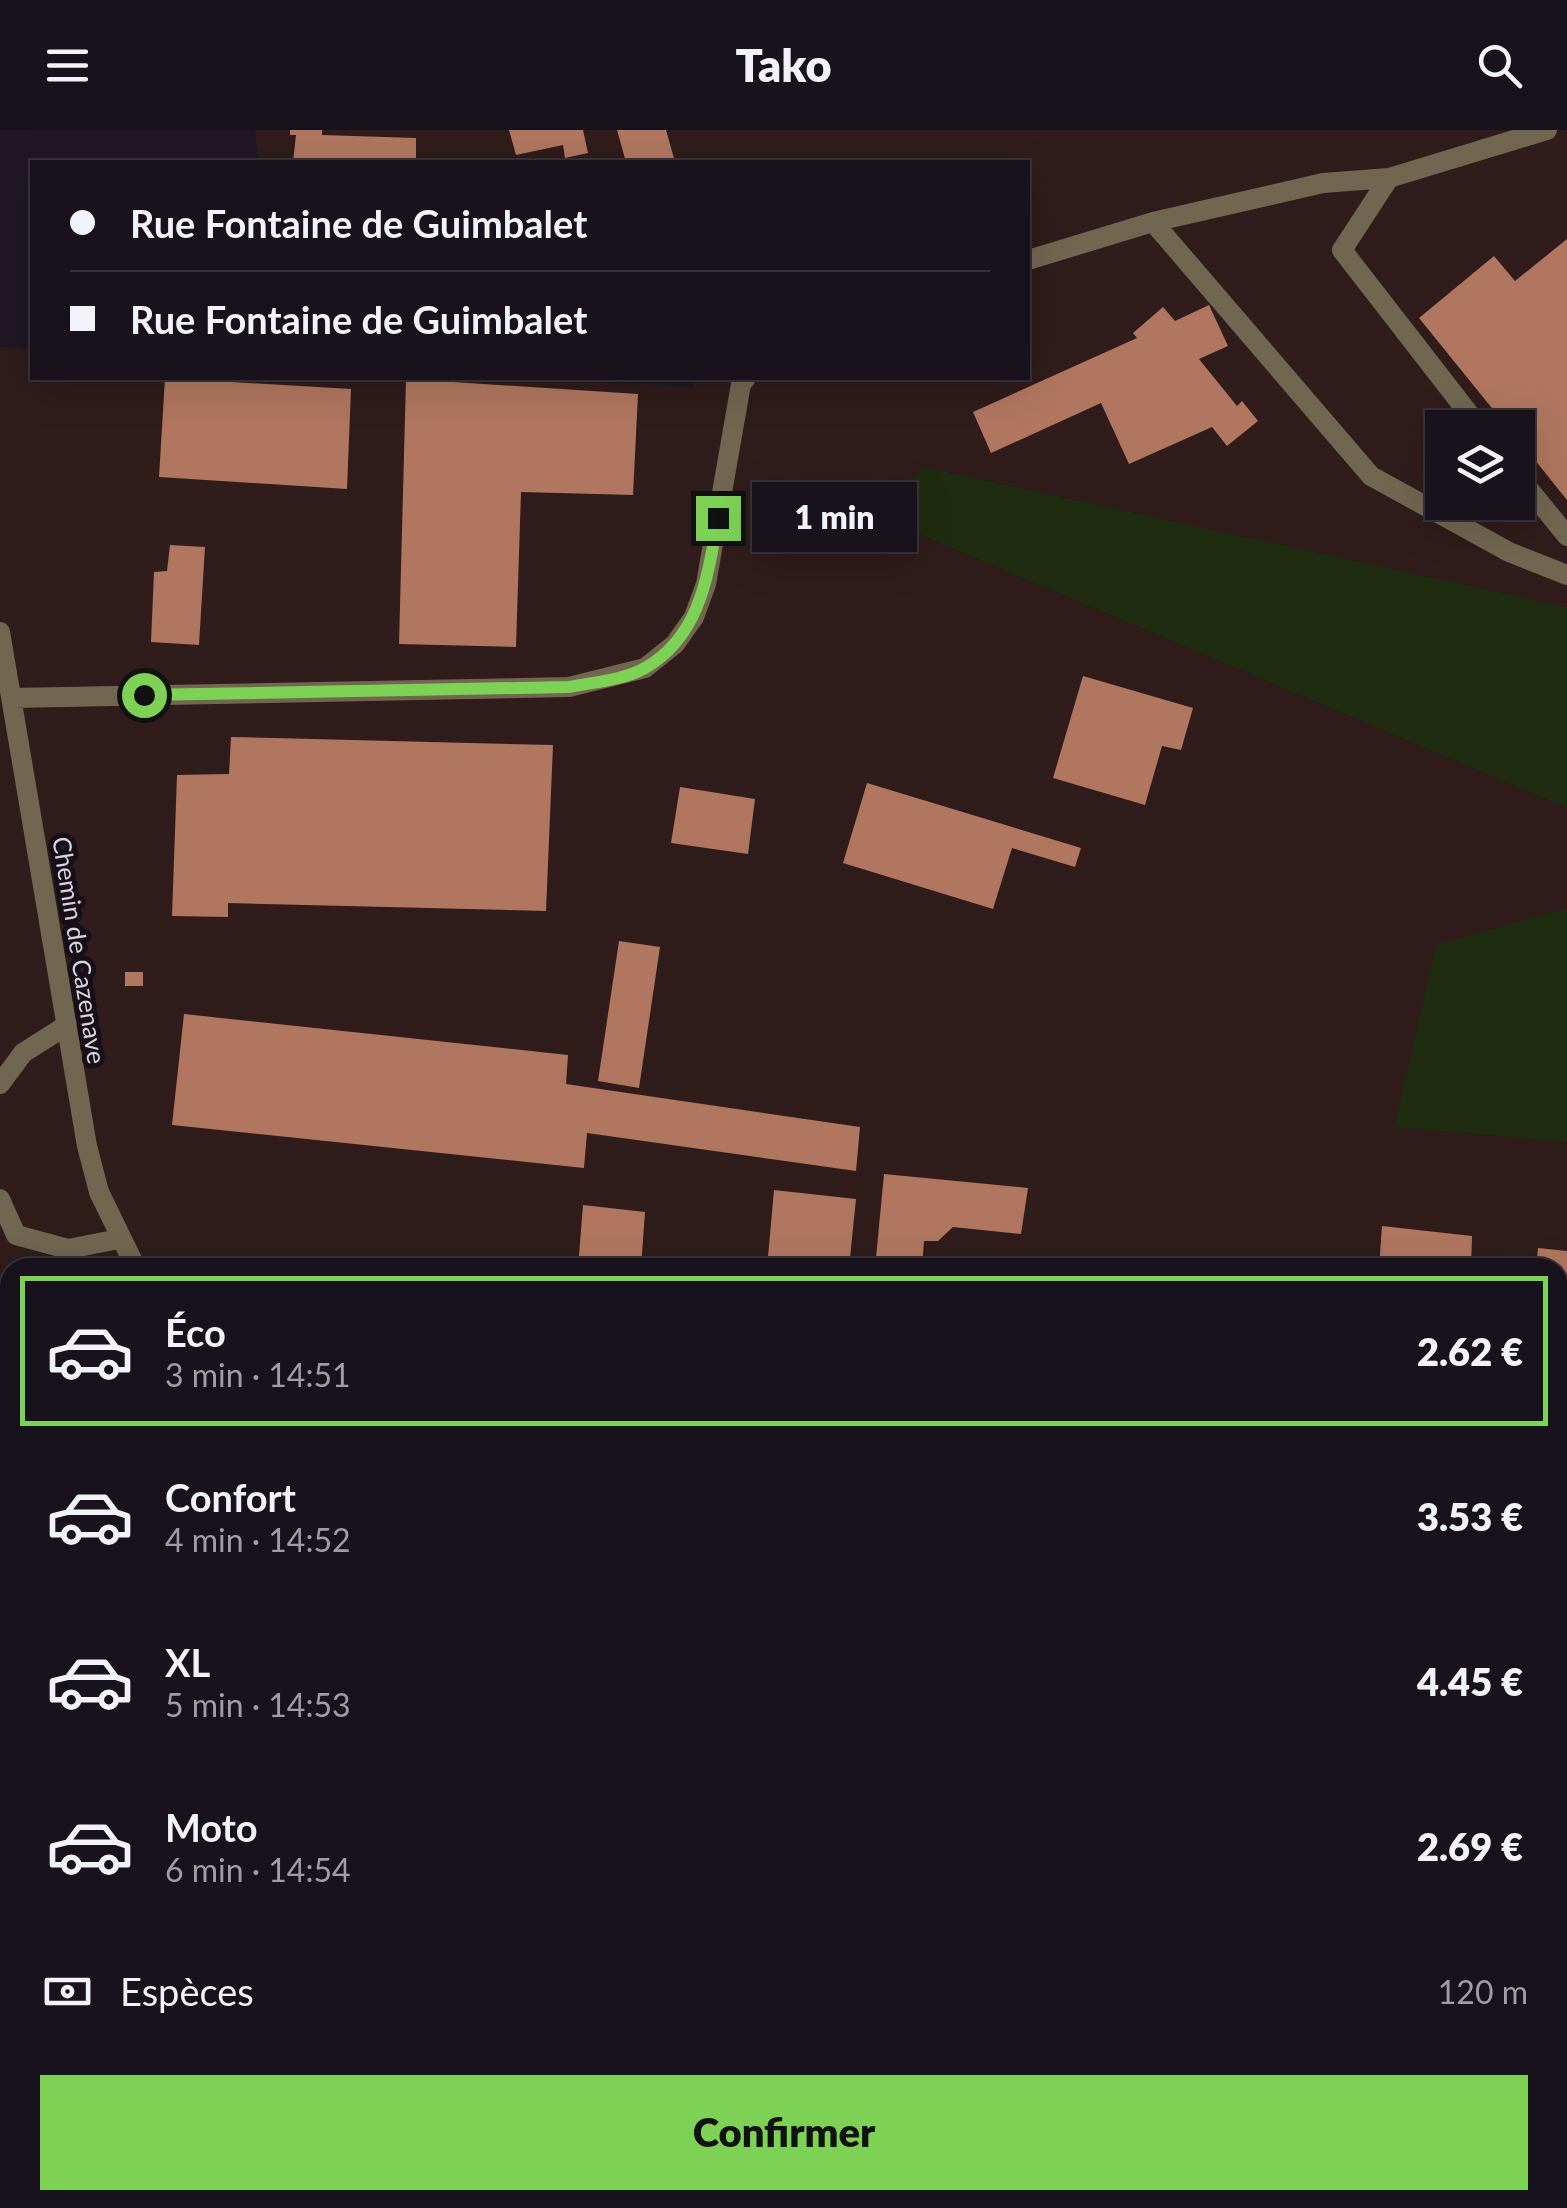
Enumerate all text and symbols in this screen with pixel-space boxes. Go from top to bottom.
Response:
icon: menu [40,38,95,93]
text: Tako [735,38,832,92]
icon: search [1472,38,1527,93]
text: Rue Fontaine de Guimbalet [130,200,587,246]
text: Rue Fontaine de Guimbalet [130,296,587,342]
map controls [1425,410,1535,520]
button: layers [1425,410,1535,520]
callout: 1 min [753,483,918,553]
route end [696,496,741,541]
text: 1 min [795,497,874,536]
route start [122,673,167,718]
street label: Chemin de Cazenave [47,834,113,1066]
icon: car [45,1306,135,1396]
text: Éco [165,1309,226,1355]
text: 2.62 € [1417,1328,1523,1374]
text: 3 min · 14:51 [165,1355,351,1394]
icon: car [45,1471,135,1561]
text: Confort [165,1474,296,1520]
text: 3.53 € [1417,1493,1523,1539]
text: 4 min · 14:52 [165,1520,351,1559]
icon: car [45,1636,135,1726]
text: XL [165,1639,210,1685]
text: 4.45 € [1417,1658,1523,1704]
text: 5 min · 14:53 [165,1685,351,1724]
icon: car [45,1801,135,1891]
text: Moto [165,1804,258,1850]
text: 2.69 € [1417,1823,1523,1869]
text: 6 min · 14:54 [165,1850,351,1889]
icon: cash [40,1964,95,2019]
text: Espèces [120,1968,254,2014]
text: 120 m [1438,1972,1528,2011]
button: Confirmer [40,2075,1528,2190]

